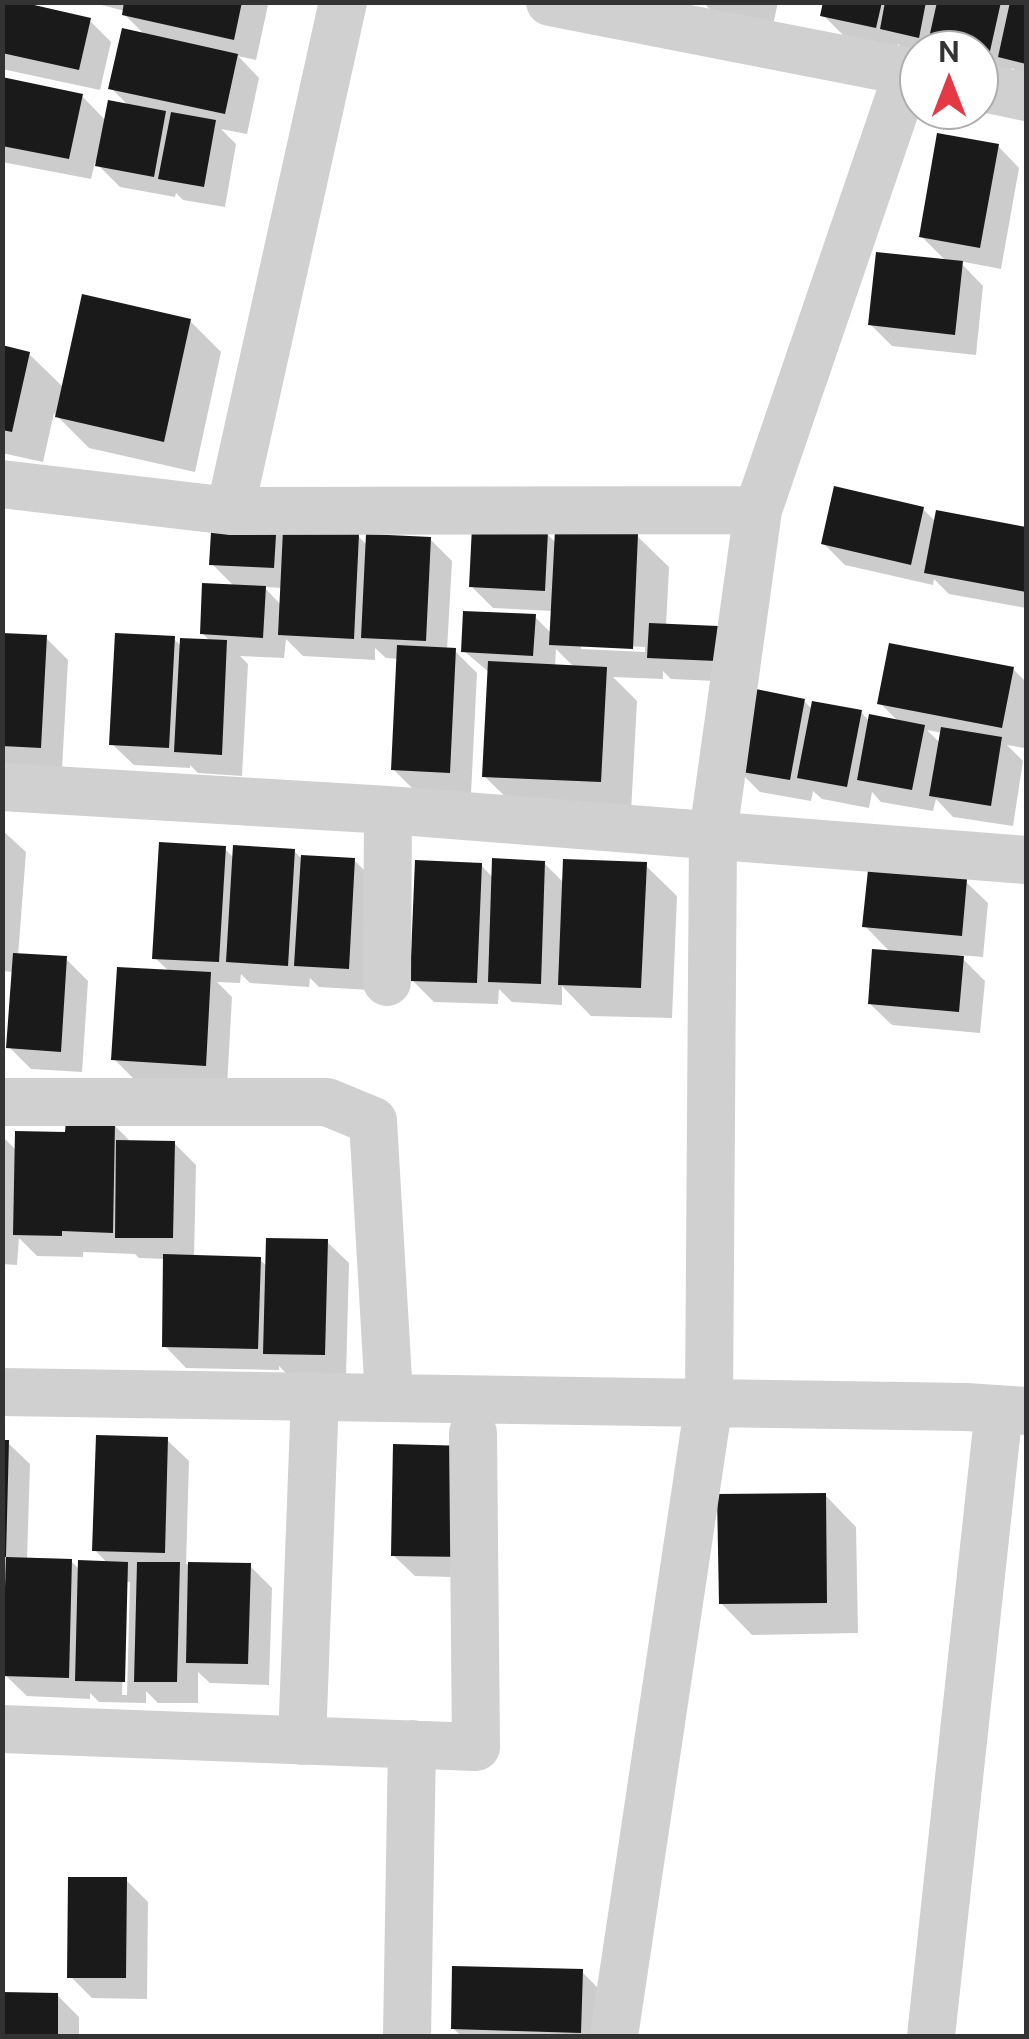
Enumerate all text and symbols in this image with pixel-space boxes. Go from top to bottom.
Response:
north arrow [899,30,999,130]
text: N [938,35,960,68]

